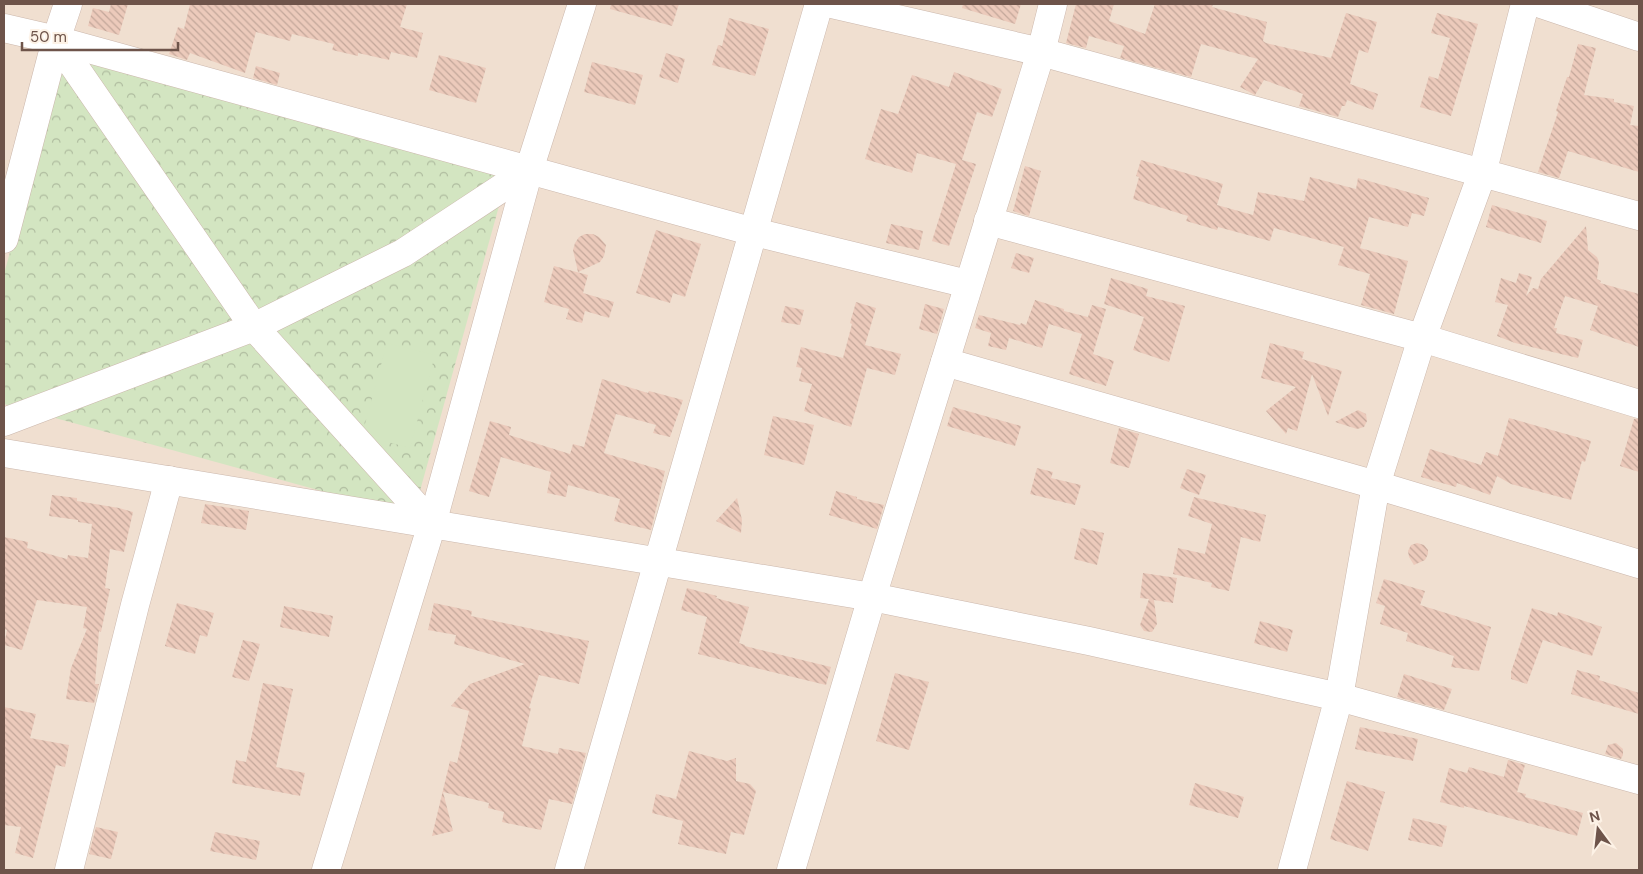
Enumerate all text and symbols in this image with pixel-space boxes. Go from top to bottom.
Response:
scale bar [22,20,179,52]
text: 50 m [30,27,67,47]
north arrow [1573,804,1623,854]
text: N [1587,806,1602,826]

